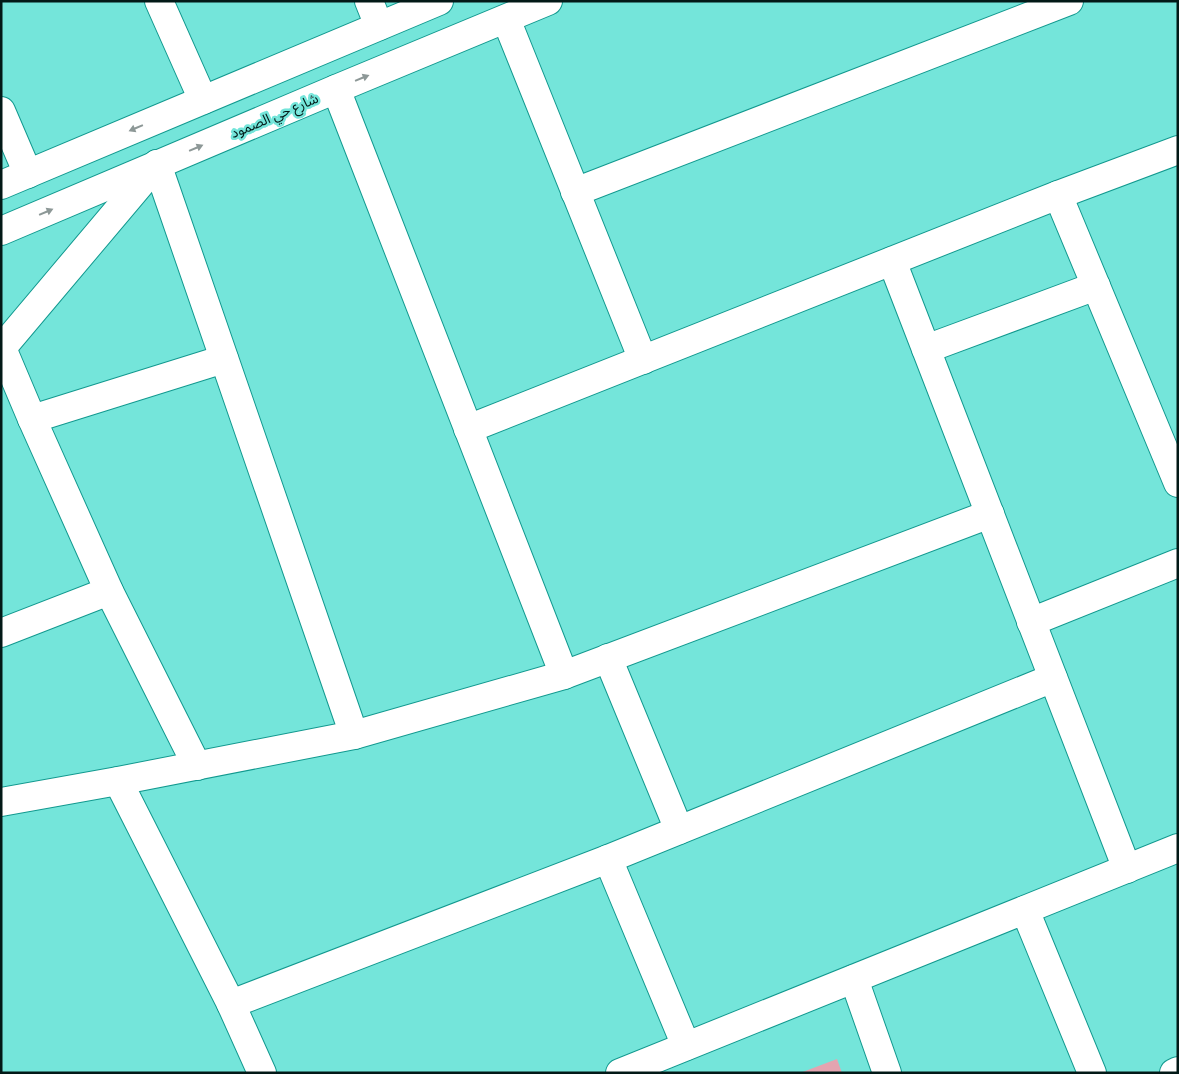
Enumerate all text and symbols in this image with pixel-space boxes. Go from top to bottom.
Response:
one-way arrow [354,74,369,81]
street label: شارع حي الصمود [227,87,322,144]
one-way arrow [128,124,143,132]
one-way arrow [189,144,203,152]
one-way arrow [39,207,53,215]

